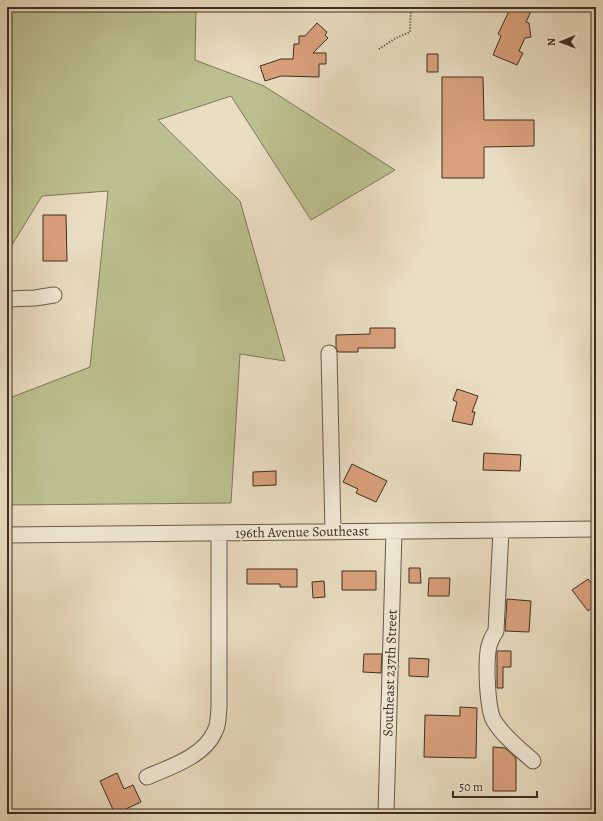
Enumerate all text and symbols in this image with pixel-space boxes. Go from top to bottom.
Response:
north arrow [541,22,581,62]
text: N [544,38,559,46]
street label: 196th Avenue Southeast [235,521,369,543]
street label: Southeast 237th Street [378,609,402,737]
scale bar [453,773,537,799]
text: 50 m [459,779,483,795]

